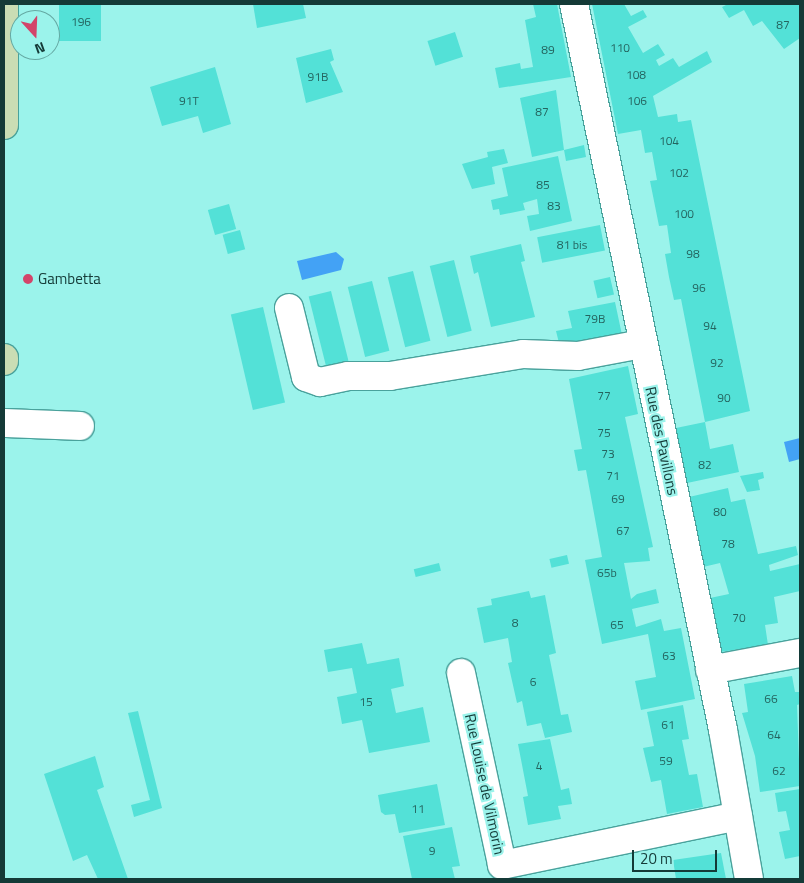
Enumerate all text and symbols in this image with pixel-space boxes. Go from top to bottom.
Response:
north arrow [10,10,60,60]
house number: 196 [71,15,91,29]
house number: 87 [776,18,790,32]
text: N [32,37,48,60]
house number: 110 [610,41,630,55]
house number: 89 [541,43,555,57]
house number: 108 [626,68,646,82]
house number: 91B [308,70,328,84]
house number: 91T [179,94,199,108]
house number: 106 [627,94,647,108]
house number: 87 [535,105,549,119]
house number: 104 [659,134,679,148]
house number: 102 [669,166,689,180]
house number: 85 [536,178,550,192]
house number: 83 [547,199,561,213]
house number: 100 [674,207,694,221]
house number: 81 bis [557,238,587,252]
house number: 98 [686,247,700,261]
place label: Gambetta [38,270,101,288]
marker: Gambetta [22,273,34,285]
house number: 96 [692,281,706,295]
house number: 79B [585,312,605,326]
house number: 94 [703,319,717,333]
house number: 92 [710,356,724,370]
street label: Rue des Pavillons [642,385,682,497]
house number: 77 [597,389,611,403]
house number: 90 [717,391,731,405]
house number: 75 [597,426,611,440]
house number: 73 [601,447,615,461]
house number: 82 [698,458,712,472]
house number: 71 [606,469,620,483]
house number: 69 [611,492,625,506]
house number: 80 [713,505,727,519]
house number: 67 [616,524,630,538]
house number: 78 [721,537,735,551]
house number: 65b [597,566,617,580]
house number: 70 [732,611,746,625]
house number: 8 [512,616,518,630]
house number: 65 [610,618,624,632]
house number: 63 [662,649,676,663]
house number: 6 [530,675,536,689]
house number: 66 [764,692,778,706]
house number: 15 [359,695,373,709]
street label: Rue Louise de Vilmorin [461,712,509,856]
house number: 61 [661,718,675,732]
house number: 64 [767,728,781,742]
house number: 59 [659,754,673,768]
house number: 4 [536,759,542,773]
house number: 62 [772,764,786,778]
house number: 11 [411,802,425,816]
scale bar [634,840,719,872]
house number: 9 [429,844,435,858]
text: 20 m [640,847,673,870]

